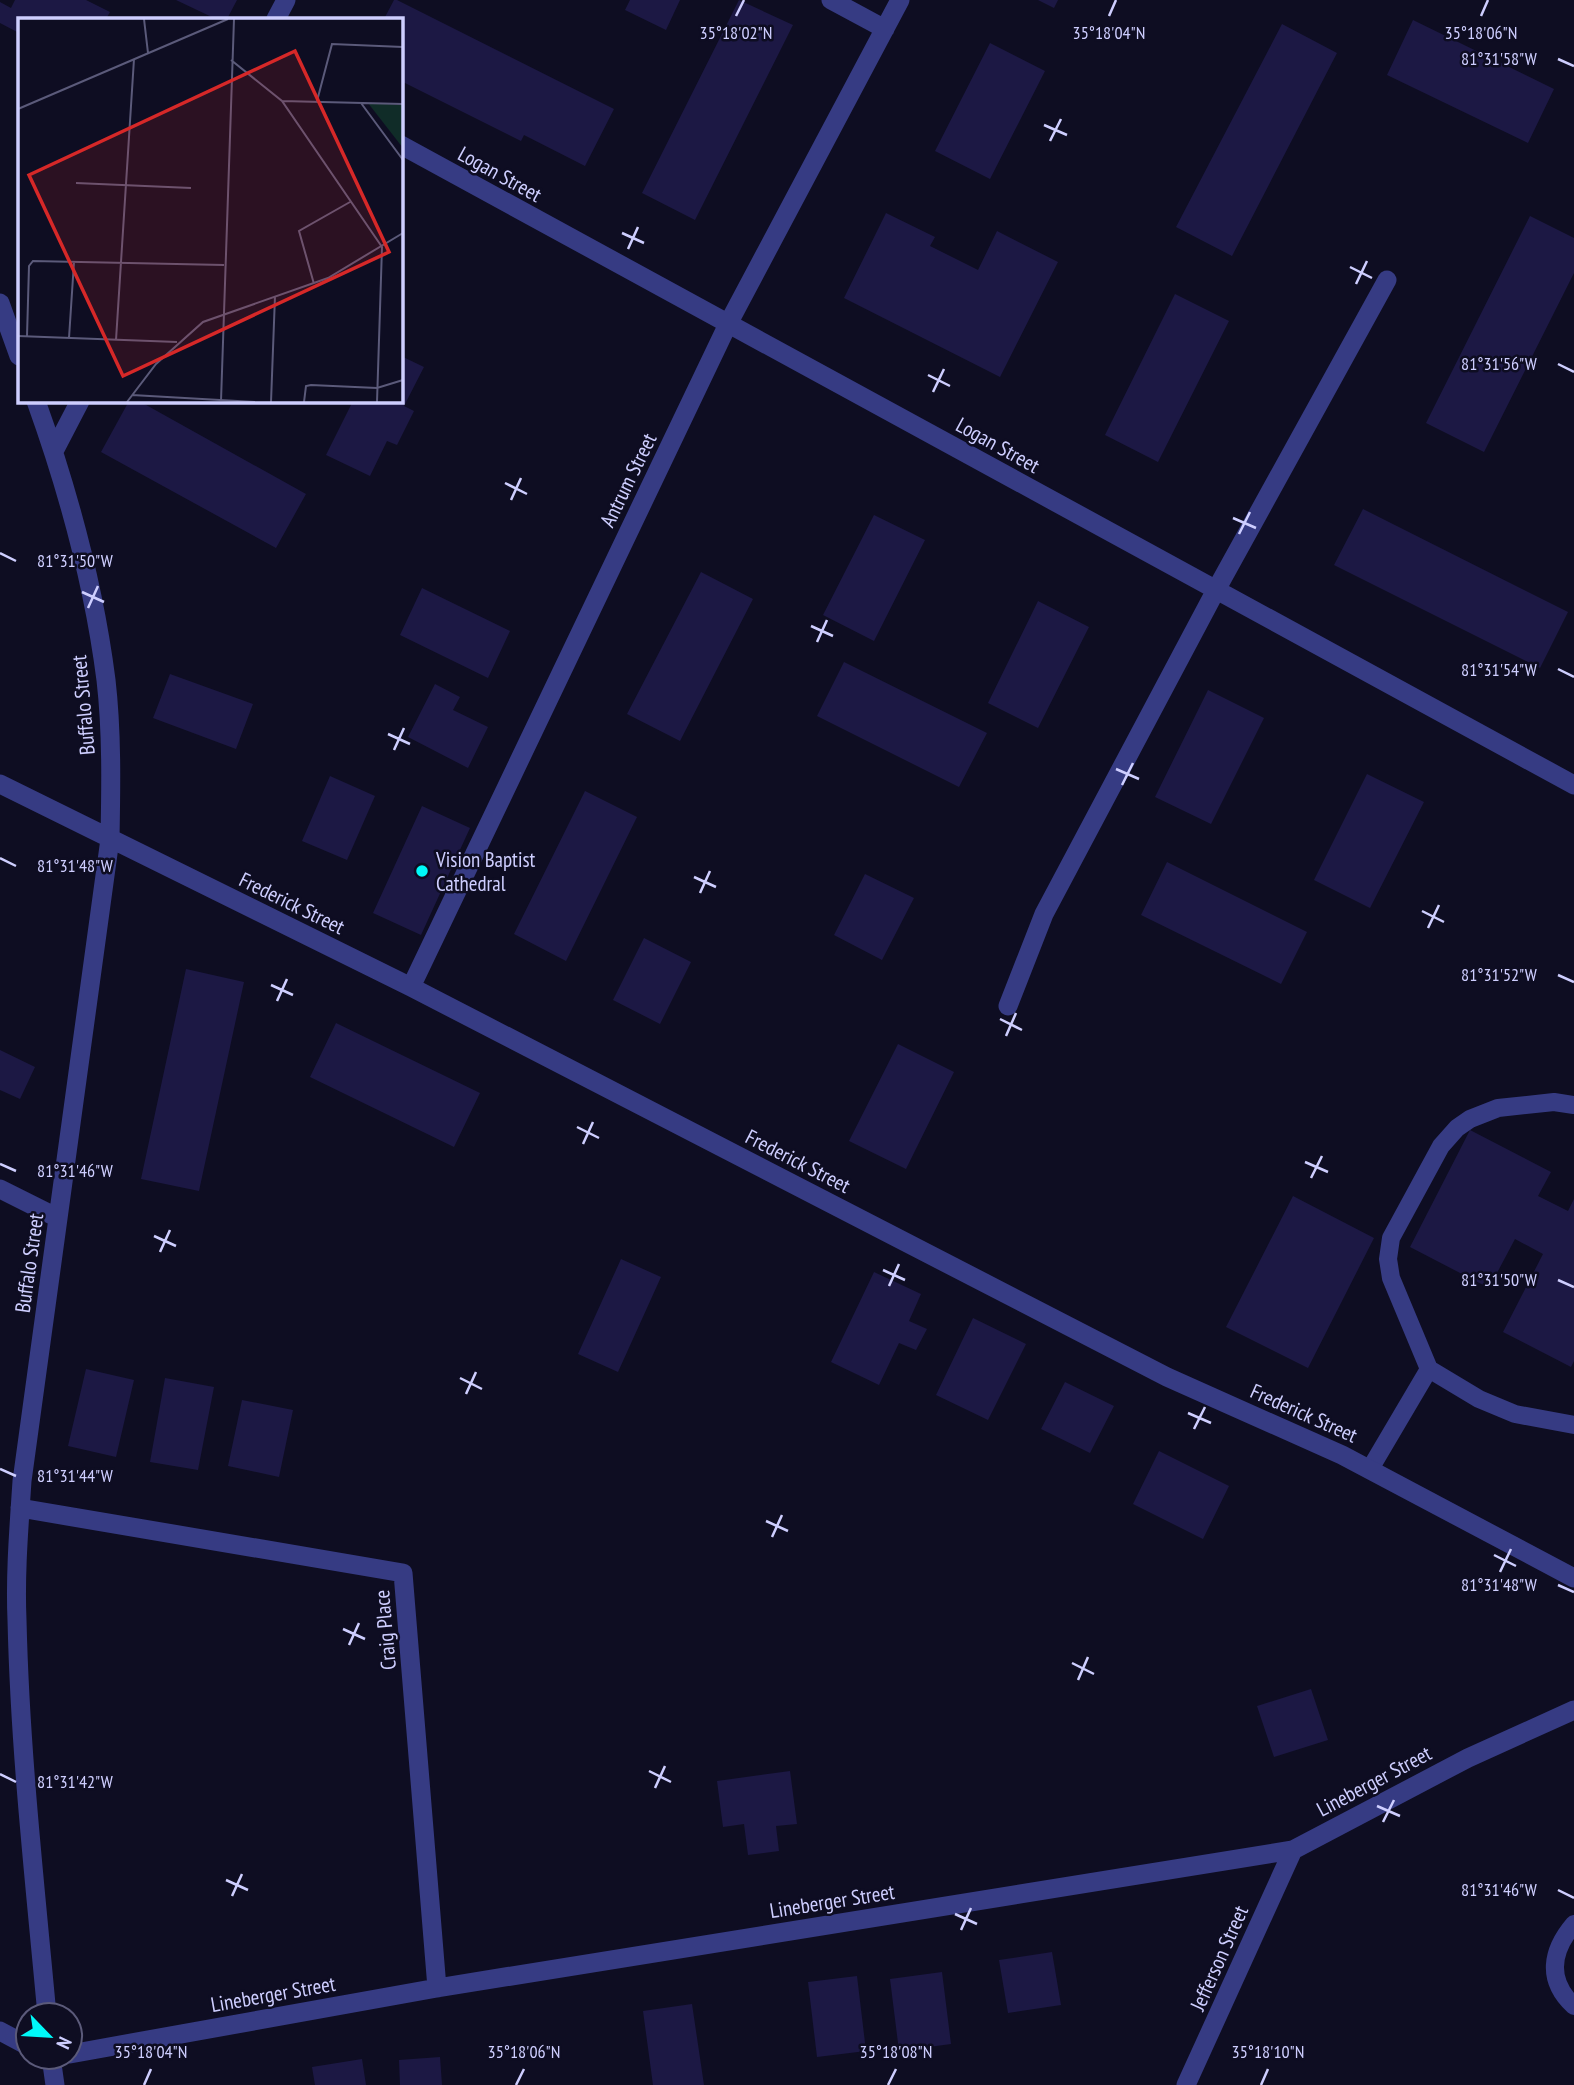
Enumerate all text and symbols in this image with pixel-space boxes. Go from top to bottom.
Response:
inset map [18,18,402,402]
text: 35°18'02"N [700,21,772,44]
text: 35°18'04"N [1073,21,1145,44]
text: 35°18'06"N [1445,21,1517,44]
text: 81°31'58"W [1461,47,1537,70]
street label: Logan Street [453,140,547,208]
text: 81°31'56"W [1461,352,1537,375]
street label: Logan Street [951,411,1045,479]
street label: Antrum Street [594,428,662,531]
text: 81°31'50"W [37,549,113,572]
street label: Buffalo Street [65,654,101,756]
text: 81°31'54"W [1461,658,1537,681]
place label: Vision Baptist Cathedral [435,846,536,897]
text: 81°31'48"W [37,854,113,877]
marker: Vision Baptist Cathedral [414,863,430,879]
street label: Frederick Street [235,866,349,940]
text: 81°31'52"W [1461,963,1537,986]
street label: Frederick Street [741,1123,855,1199]
text: 81°31'46"W [37,1159,113,1182]
street label: Buffalo Street [9,1211,49,1314]
text: 81°31'50"W [1461,1268,1537,1291]
street label: Frederick Street [1246,1377,1362,1449]
text: 81°31'44"W [37,1464,113,1487]
text: 81°31'48"W [1461,1573,1537,1596]
street label: Craig Place [368,1589,402,1671]
street label: Lineberger Street [1312,1739,1436,1823]
text: 81°31'42"W [37,1770,113,1793]
street label: Lineberger Street [768,1878,897,1924]
text: 81°31'46"W [1461,1878,1537,1901]
street label: Jefferson Street [1183,1901,1254,2016]
street label: Lineberger Street [209,1970,338,2018]
north arrow [14,2001,84,2071]
text: N [51,2033,77,2053]
text: 35°18'04"N [115,2040,187,2063]
text: 35°18'06"N [488,2040,560,2063]
text: 35°18'08"N [860,2040,932,2063]
text: 35°18'10"N [1232,2040,1304,2063]

